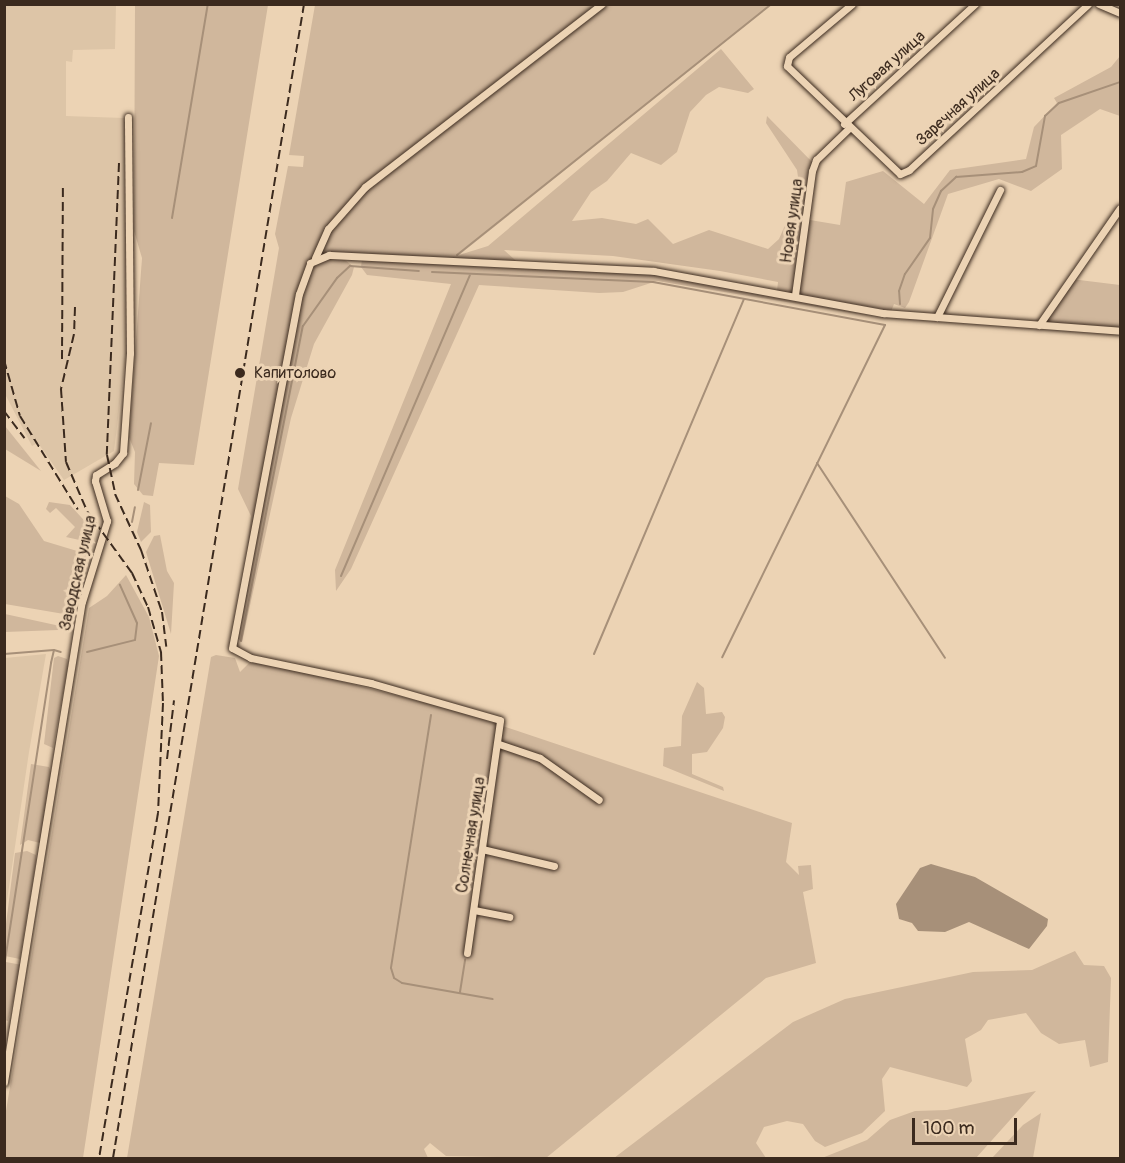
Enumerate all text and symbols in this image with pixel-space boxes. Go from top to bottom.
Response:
street label: Луговая улица [845,27,929,105]
street label: Заречная улица [912,64,1004,150]
street label: Новая улица [777,178,807,264]
place label: Капитолово [254,363,336,383]
marker: Капитолово [231,364,249,382]
street label: Заводская улица [55,513,101,633]
street label: Солнечная улица [452,776,490,894]
scale bar [915,1106,1020,1144]
text: 100 m [923,1117,975,1140]

